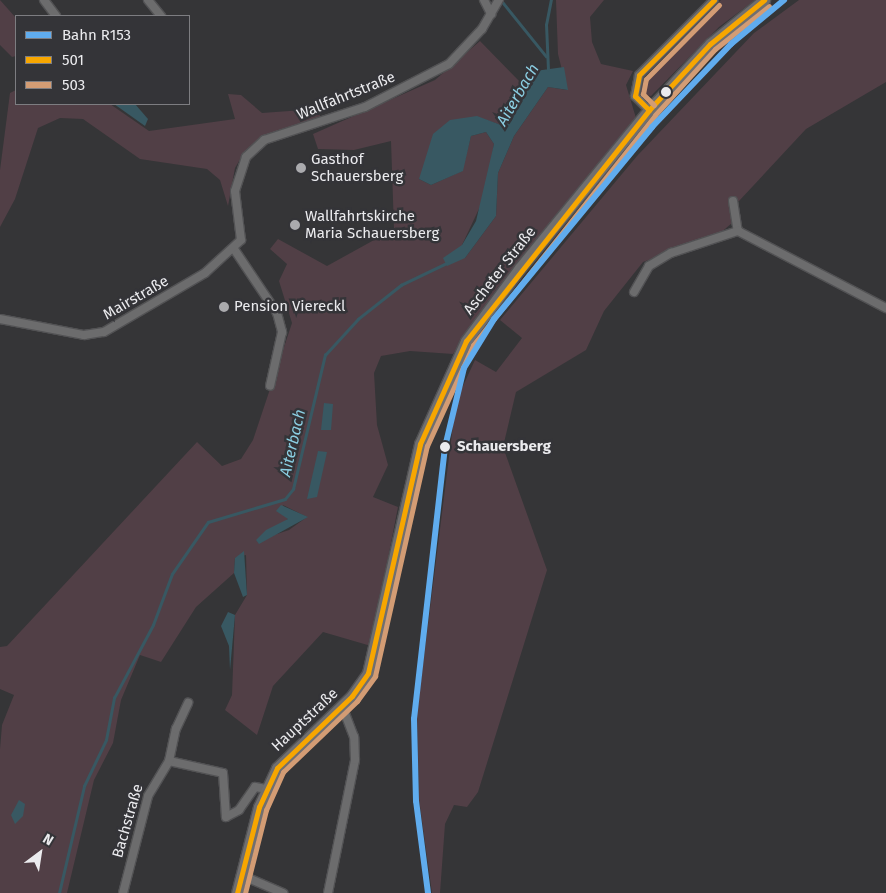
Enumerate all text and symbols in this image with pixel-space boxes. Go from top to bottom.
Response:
legend [15,15,190,105]
text: Bahn R153 [62,26,131,44]
text: 501 [62,51,84,69]
water label: Aiterbach [493,61,543,129]
street label: Wallfahrtstraße [294,68,398,124]
text: 503 [62,76,85,94]
unlabelled marker [661,87,671,97]
place label: Gasthof Schauersberg [311,150,403,185]
marker: Gasthof Schauersberg [295,162,307,174]
place label: Wallfahrtskirche Maria Schauersberg [305,207,439,242]
marker: Wallfahrtskirche Maria Schauersberg [289,219,301,231]
street label: Ascheter Straße [460,223,540,319]
street label: Mairstraße [100,272,172,324]
place label: Pension Viereckl [234,298,345,316]
marker: Pension Viereckl [218,301,230,313]
water label: Aiterbach [276,407,310,479]
place label: Schauersberg [457,438,551,456]
marker: Schauersberg [437,439,453,455]
street label: Hauptstraße [268,685,342,755]
street label: Bachstraße [109,782,147,860]
north arrow [15,828,65,878]
text: N [40,830,56,849]

